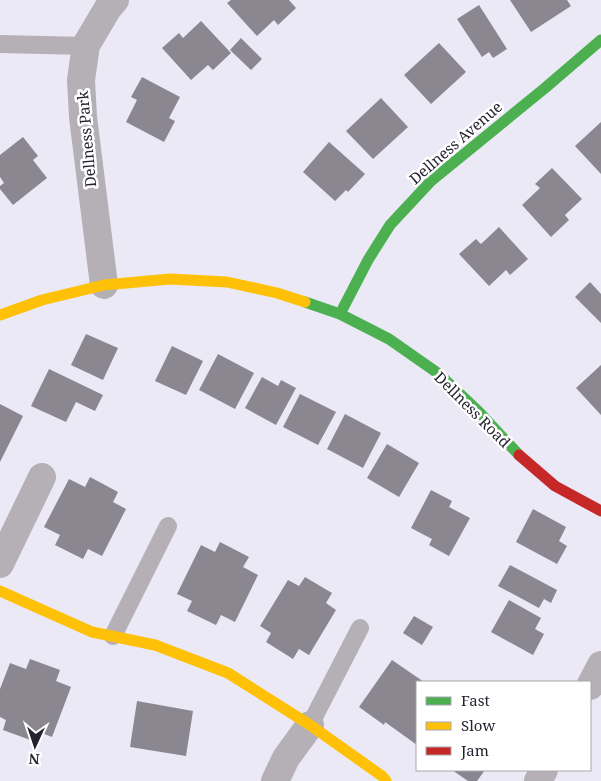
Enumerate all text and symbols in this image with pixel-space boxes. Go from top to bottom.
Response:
street label: Dellness Park [72,90,100,188]
street label: Dellness Avenue [405,96,506,188]
street label: Dellness Road [430,367,515,452]
legend [416,681,591,771]
text: Fast [461,690,490,710]
text: Slow [461,715,495,735]
north arrow [10,721,60,771]
text: Jam [460,740,489,760]
text: N [28,750,40,769]

